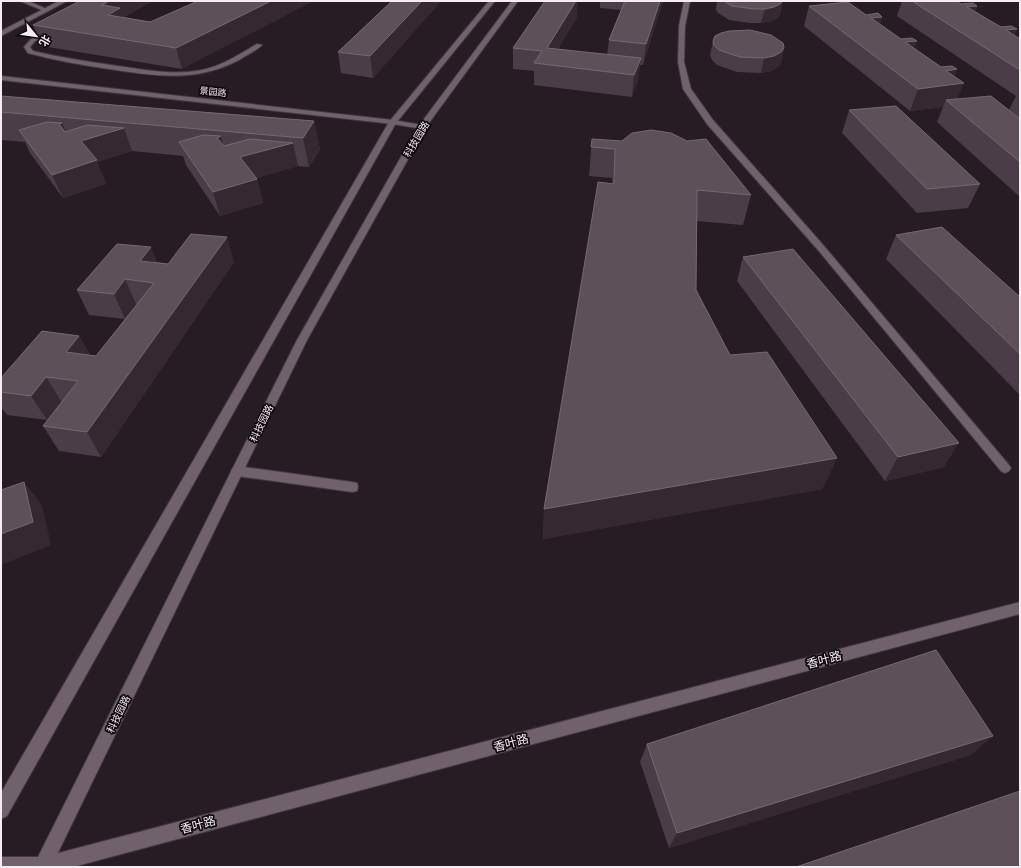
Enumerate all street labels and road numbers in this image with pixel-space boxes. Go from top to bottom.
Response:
street label: 景园路 [199,86,227,98]
street label: 科技园路 [401,119,431,159]
street label: 科技园路 [248,403,275,444]
street label: 香叶路 [805,649,843,670]
street label: 科技园路 [105,694,132,735]
street label: 香叶路 [492,732,530,753]
street label: 香叶路 [179,814,217,835]

